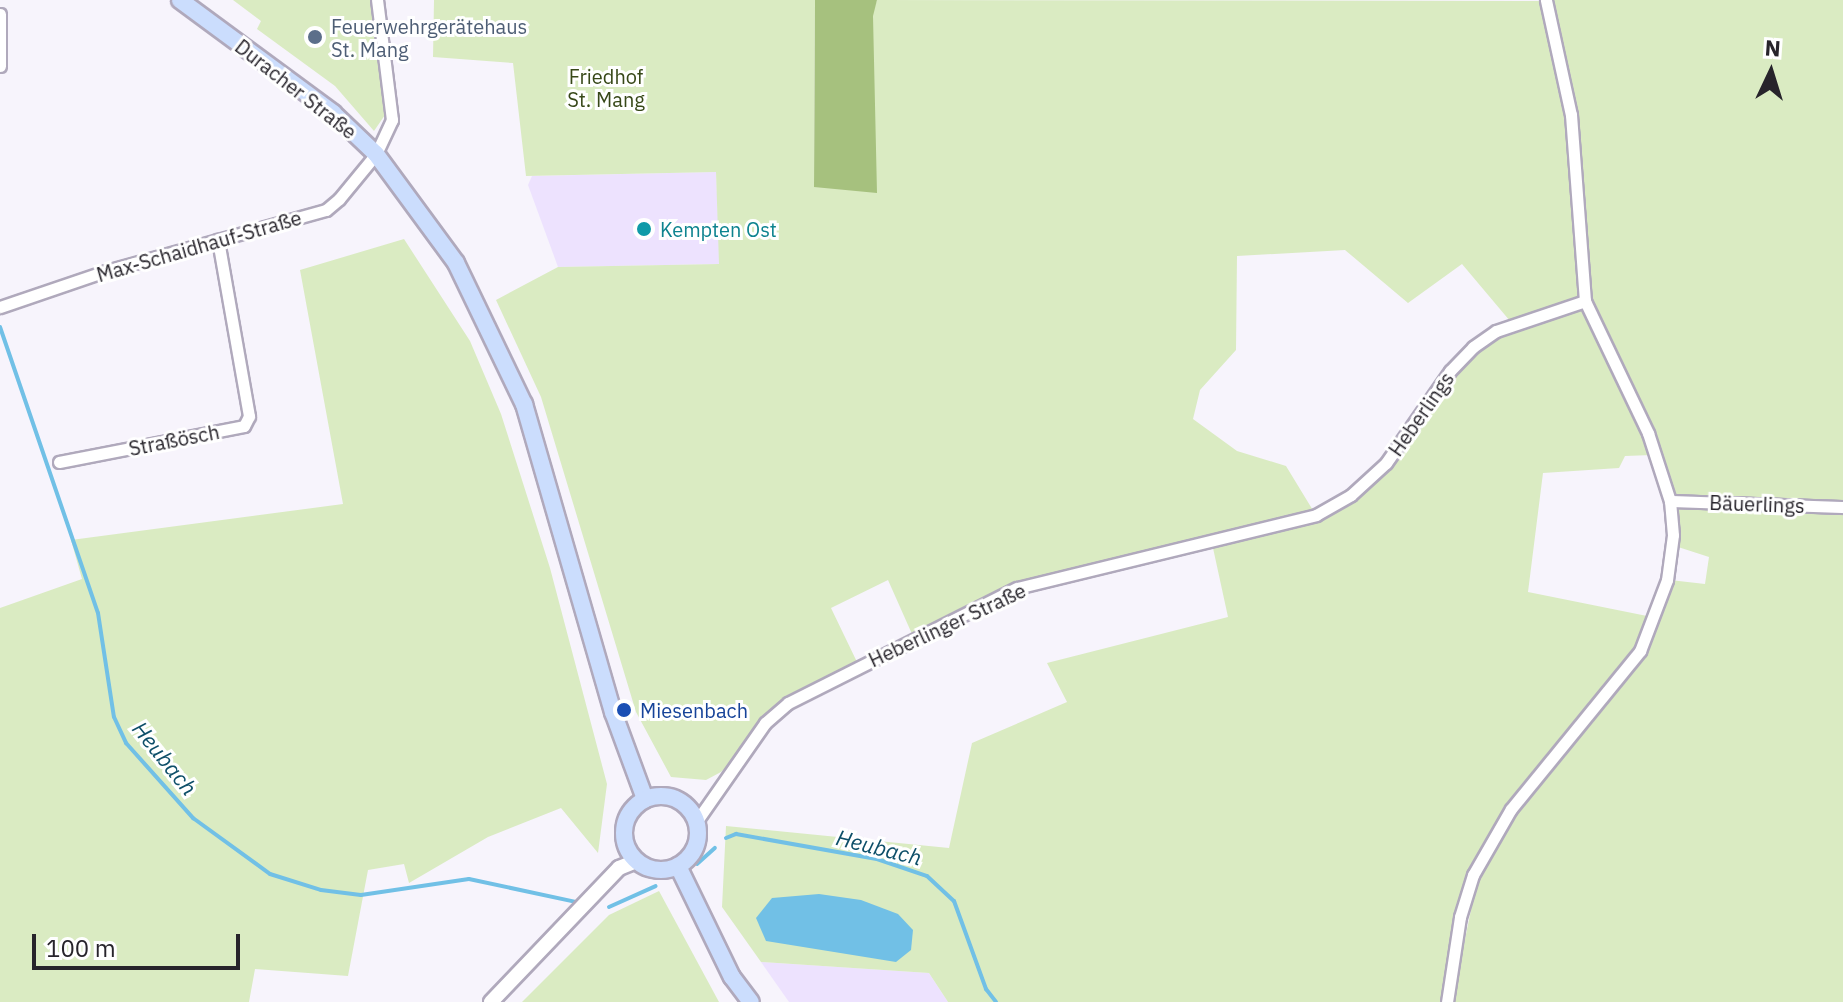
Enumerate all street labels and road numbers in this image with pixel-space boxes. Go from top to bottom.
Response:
street label: Duracher Straße [230,34,362,144]
street label: Max-Schaidhauf-Straße [94,205,304,287]
street label: Heberlings [1383,367,1459,461]
street label: Straßösch [127,419,221,461]
street label: Bäuerlings [1709,490,1805,518]
street label: Heberlinger Straße [865,578,1029,672]

